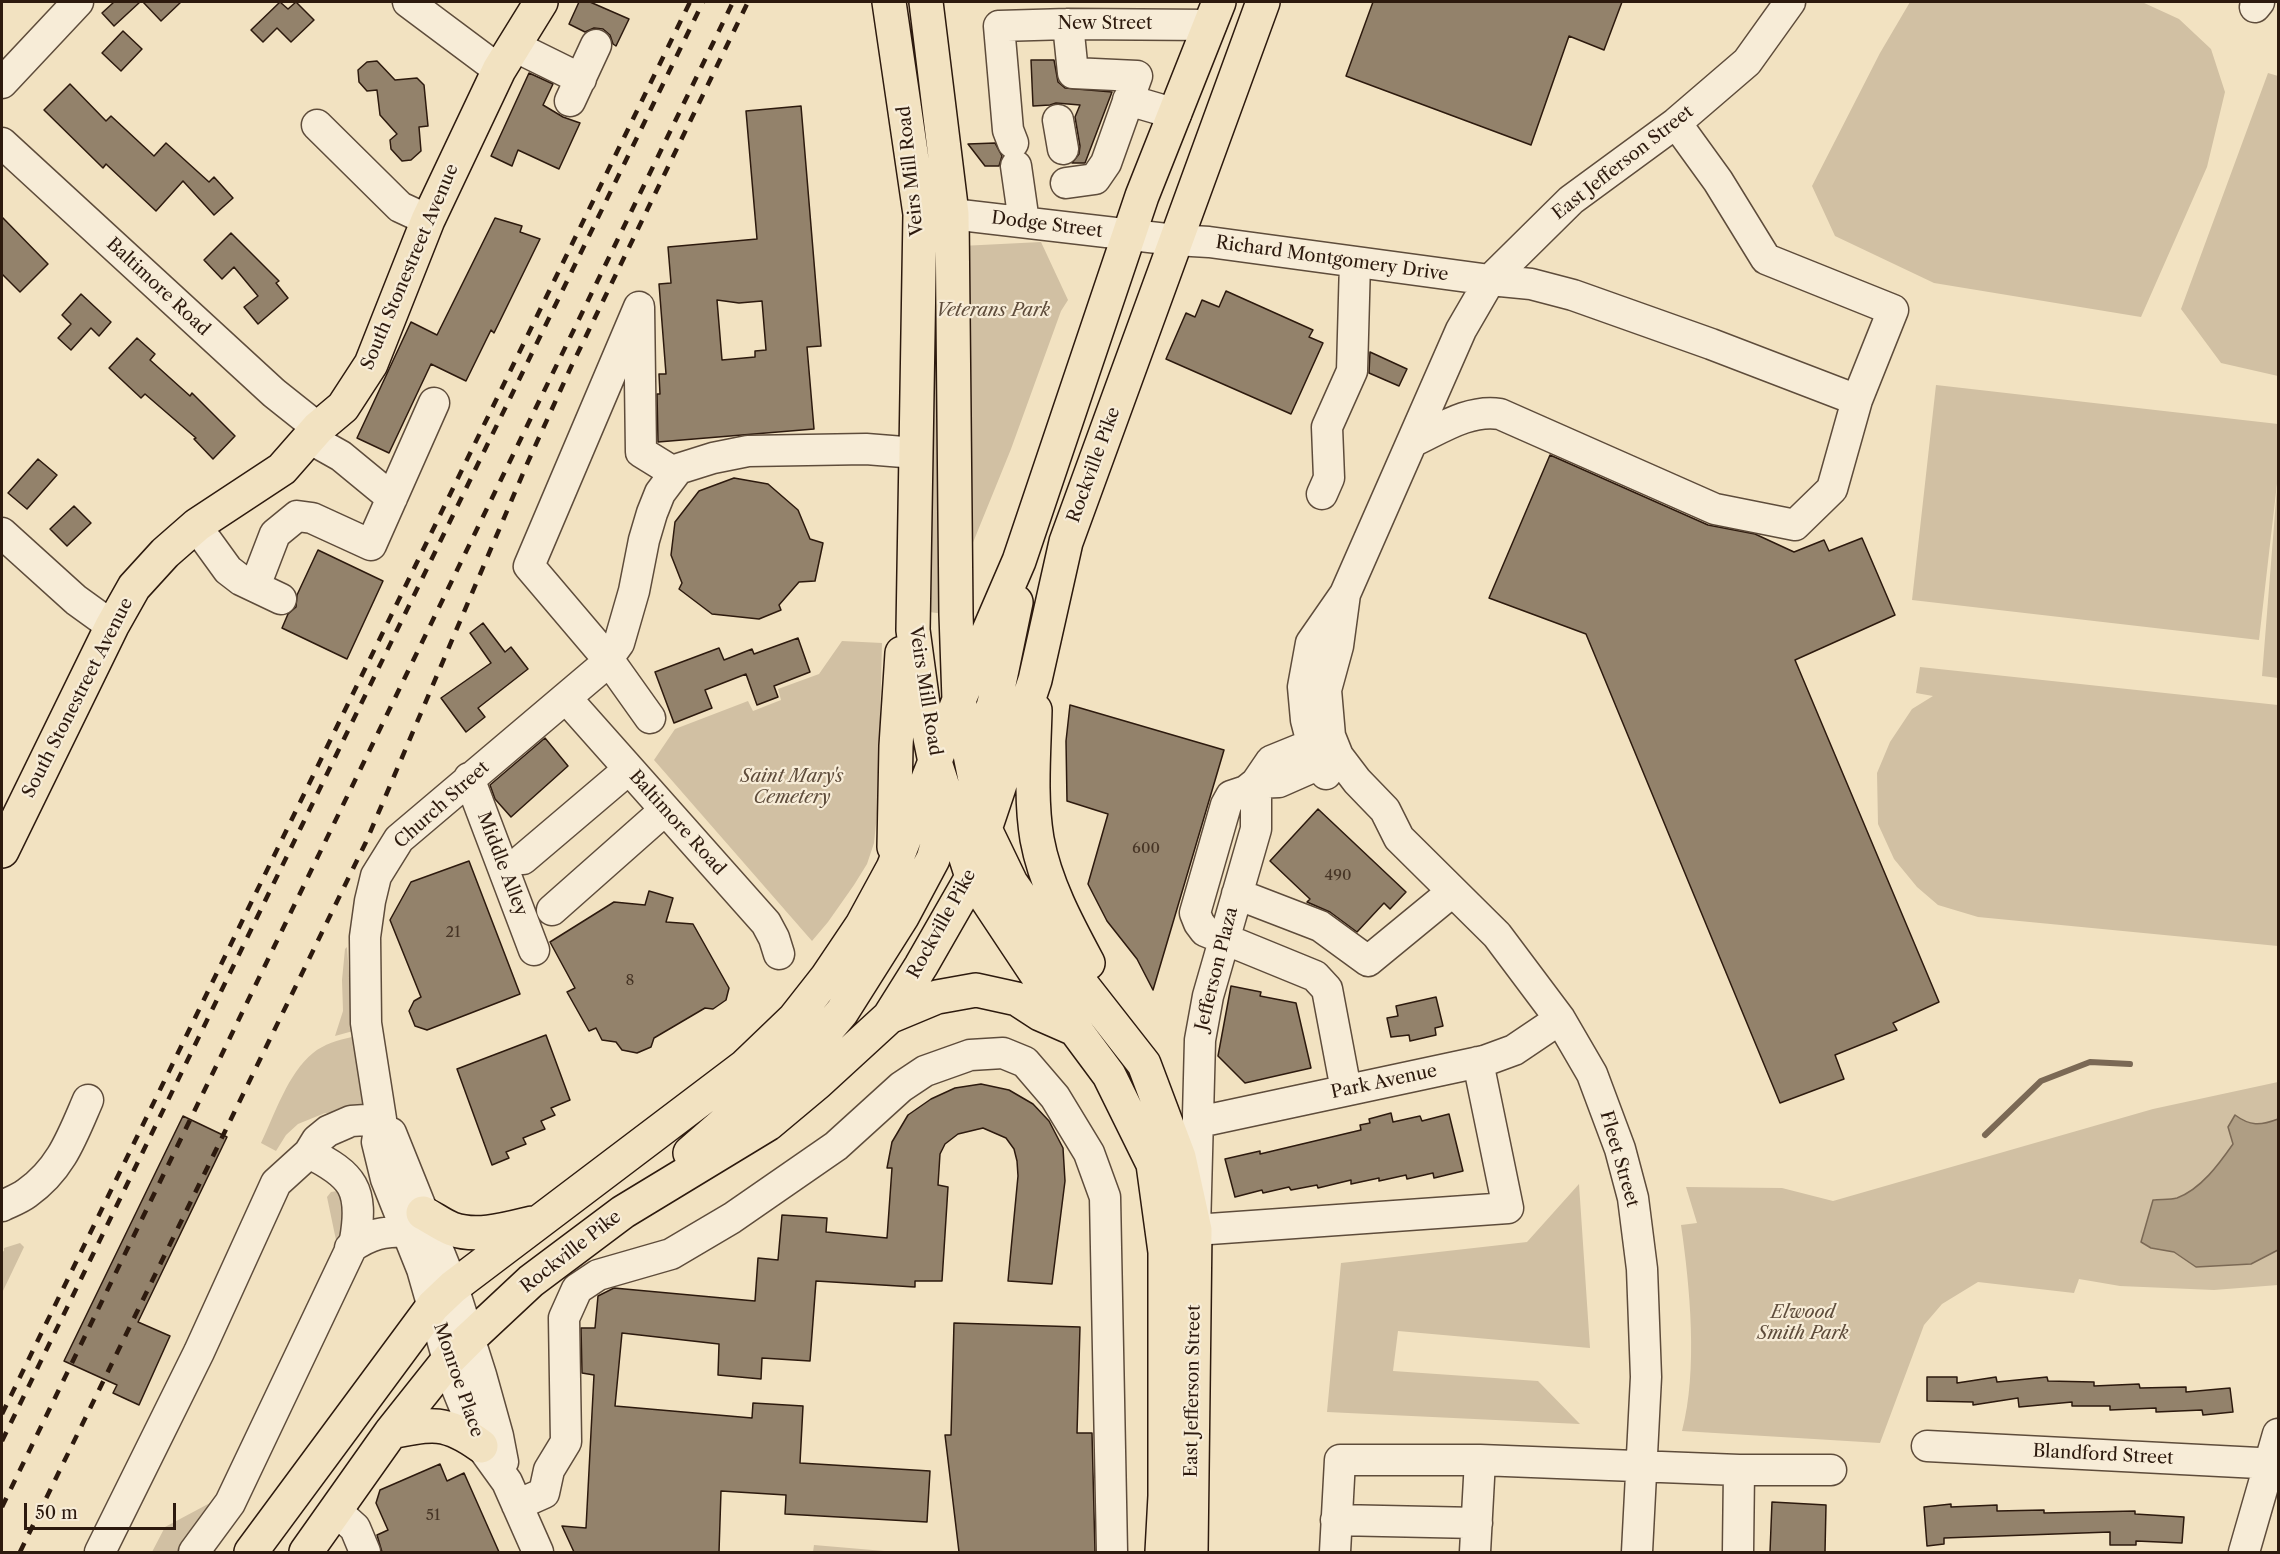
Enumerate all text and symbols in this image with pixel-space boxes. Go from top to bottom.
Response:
street label: New Street [1058,13,1152,35]
street label: East Jefferson Street [1548,101,1698,225]
street label: Veirs Mill Road [893,105,929,237]
street label: South Stonestreet Avenue [357,161,463,373]
street label: Dodge Street [990,207,1104,243]
street label: Richard Montgomery Drive [1214,232,1450,286]
street label: Baltimore Road [102,233,214,341]
park label: Veterans Park [936,300,1050,322]
street label: Rockville Pike [1063,404,1125,526]
street label: South Stonestreet Avenue [18,594,138,802]
street label: Veirs Mill Road [904,625,946,757]
street label: Church Street [390,757,494,853]
street label: Baltimore Road [624,766,730,880]
park label: Saint Mary's Cemetery [740,766,844,808]
street label: Middle Alley [472,809,532,919]
house number: 600 [1132,840,1160,858]
street label: Rockville Pike [903,866,981,982]
house number: 490 [1325,867,1351,885]
street label: Jefferson Plaza [1191,905,1243,1033]
house number: 21 [446,924,460,942]
house number: 8 [626,972,634,990]
street label: Park Avenue [1329,1060,1439,1104]
street label: Fleet Street [1595,1108,1643,1210]
street label: Rockville Pike [516,1206,626,1298]
park label: Elwood Smith Park [1757,1302,1849,1344]
street label: East Jefferson Street [1181,1304,1205,1478]
street label: Monroe Place [428,1320,488,1440]
street label: Blandford Street [2032,1441,2174,1469]
scale bar [27,1491,178,1529]
text: 50 m [35,1502,78,1524]
house number: 51 [426,1507,440,1525]

